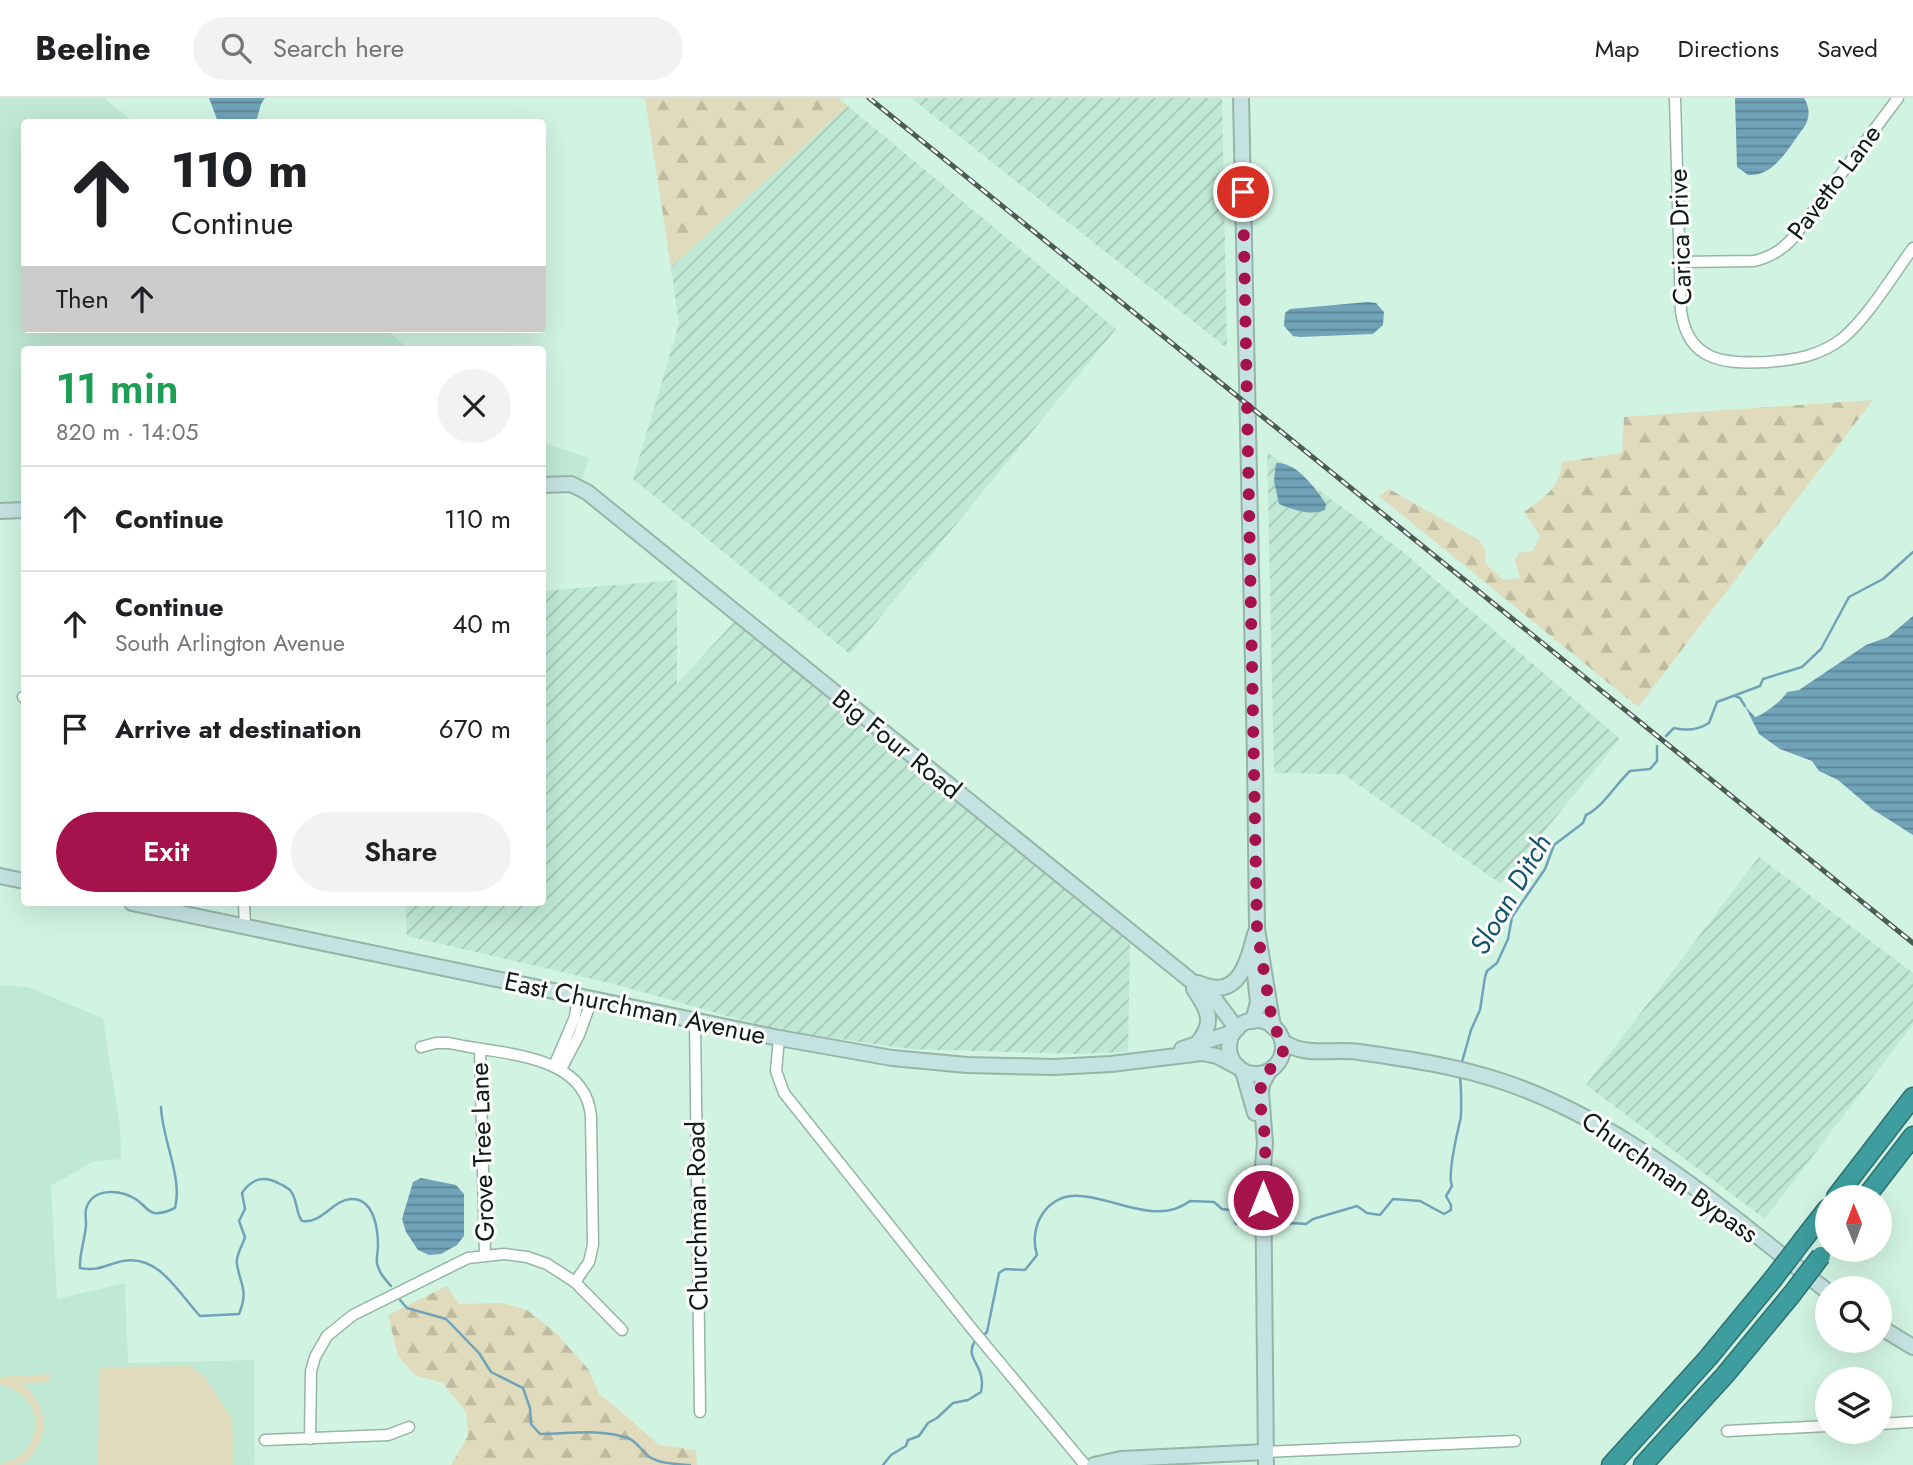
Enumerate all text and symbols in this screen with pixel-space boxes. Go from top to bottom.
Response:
search box [193,17,683,80]
text: Beeline [35,25,151,72]
icon: search [217,29,255,67]
text: Search here [273,29,404,67]
text: Map [1595,31,1640,66]
text: Directions [1678,31,1779,66]
text: Saved [1817,31,1878,66]
street label: Pavetto Lane [1778,116,1890,248]
text: 110 m [171,135,308,205]
icon: ahead [56,147,147,238]
pin [1213,162,1273,222]
street label: Carica Drive [1659,168,1701,306]
icon: arrive [1224,173,1262,211]
text: Continue [171,200,293,246]
text: Then [56,280,109,318]
icon: ahead [123,280,161,318]
text: 11 min [56,358,179,419]
button: close [437,369,511,443]
text: 820 m · 14:05 [56,415,198,449]
icon: ahead [56,500,94,538]
text: Continue [115,500,224,538]
text: 110 m [444,500,511,538]
text: Continue [115,588,224,626]
icon: ahead [56,605,94,643]
text: 40 m [452,605,511,643]
text: South Arlington Avenue [115,626,345,660]
street label: Big Four Road [824,680,970,808]
icon: arrive [56,710,94,748]
text: Arrive at destination [115,710,362,748]
text: 670 m [439,710,511,748]
button: Exit [56,812,277,892]
button: Share [291,812,511,892]
water label: Sloan Ditch [1459,826,1562,962]
street label: East Churchman Avenue [501,962,769,1054]
street label: Grove Tree Lane [460,1062,504,1242]
street label: Churchman Bypass [1574,1102,1766,1252]
street label: Churchman Road [676,1121,718,1311]
position arrow [1226,1163,1300,1237]
north arrow [1815,1185,1892,1262]
map controls [1815,1185,1892,1444]
button: search [1815,1276,1892,1353]
button: layers [1815,1367,1892,1444]

